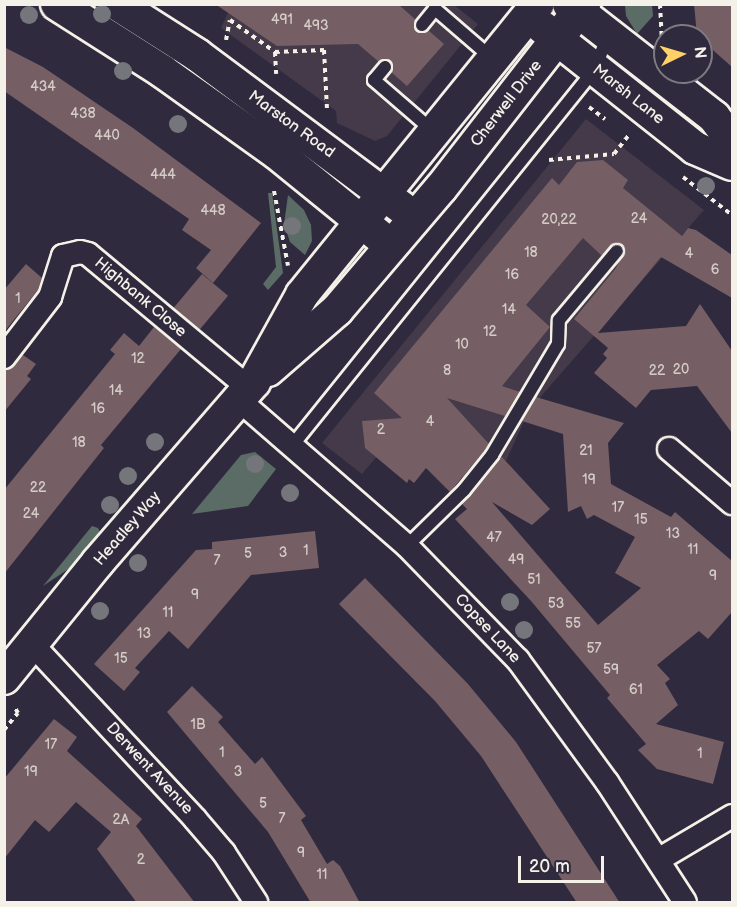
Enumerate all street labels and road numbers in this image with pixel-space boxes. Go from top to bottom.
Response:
street label: Cherwell Drive [467,57,547,151]
street label: Marsh Lane [588,61,668,129]
street label: Marston Road [244,87,338,163]
street label: Highbank Close [90,254,190,342]
street label: Headley Way [90,487,166,571]
street label: Copse Lane [450,590,524,668]
street label: Derwent Avenue [101,719,197,819]

